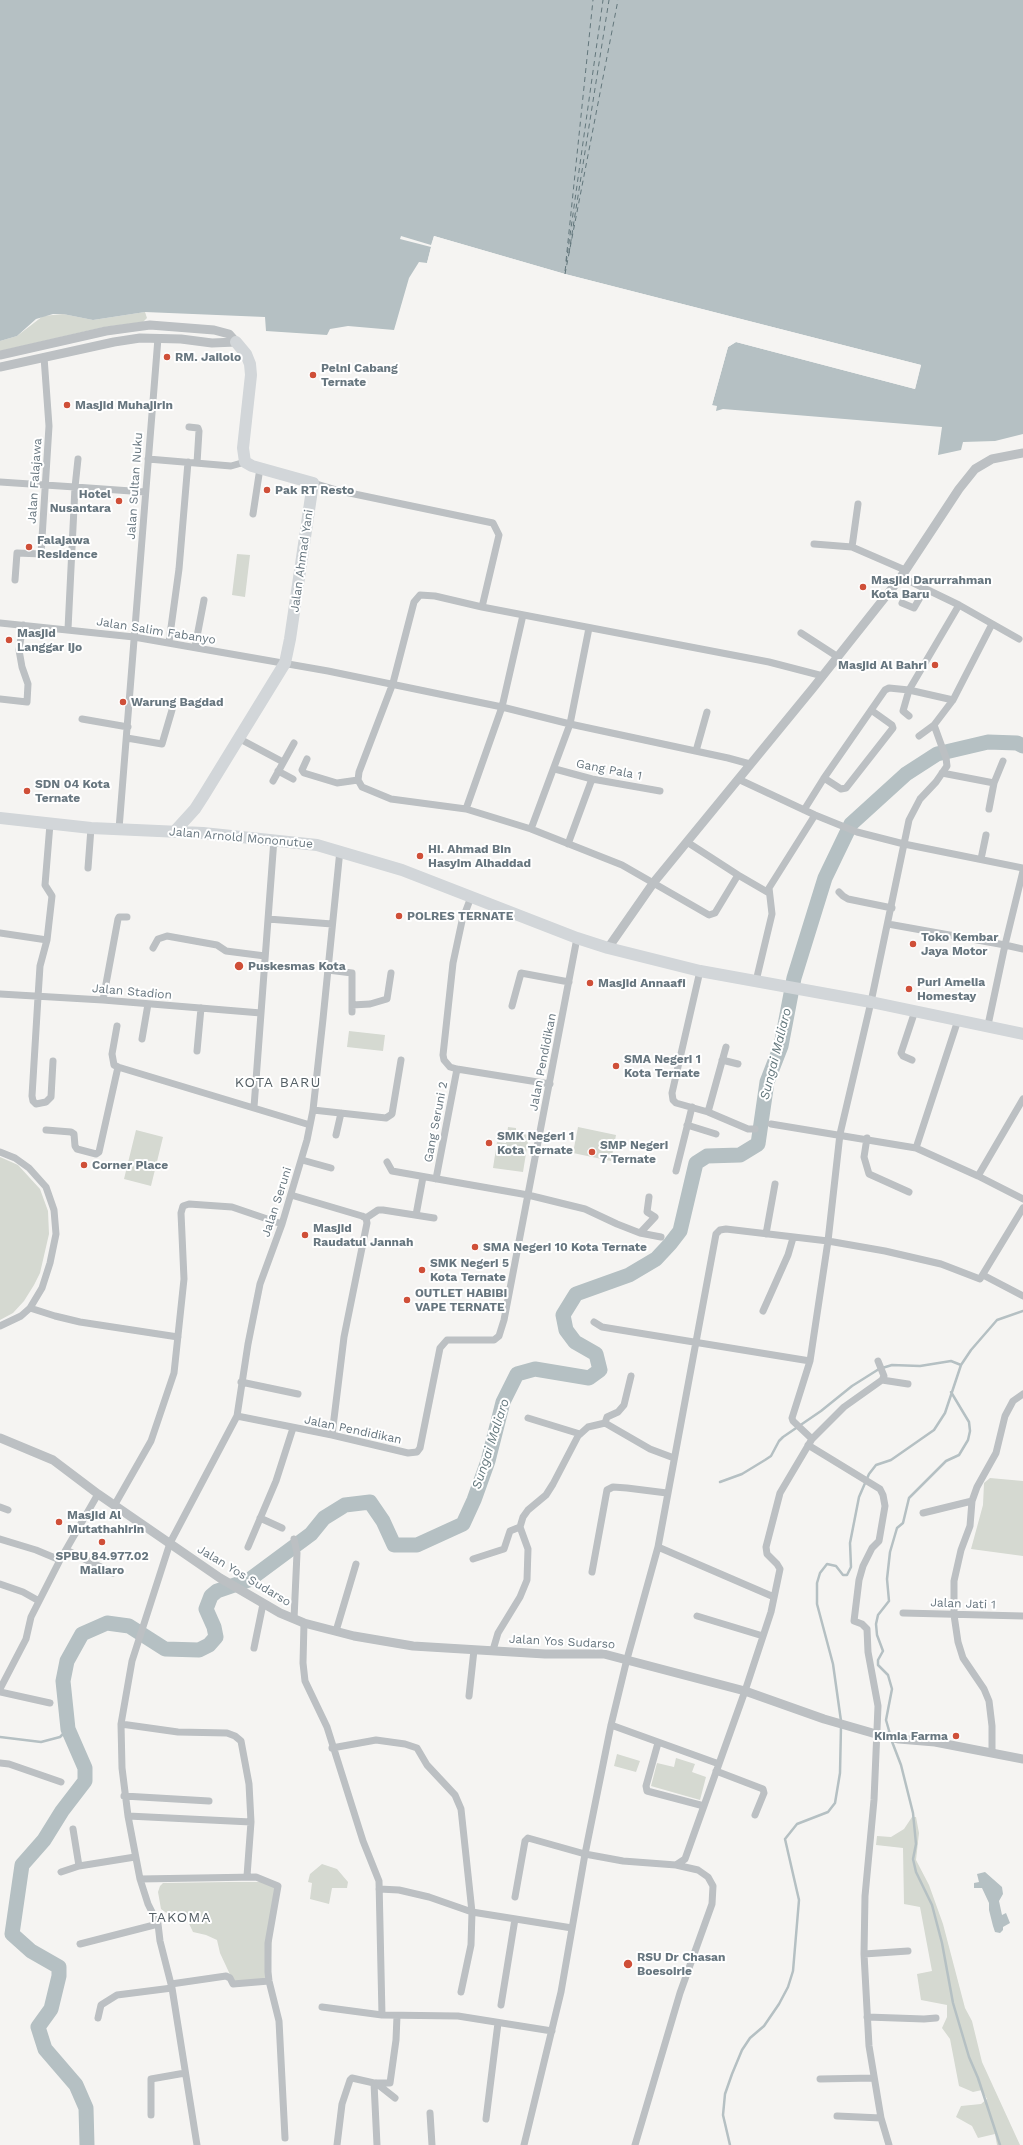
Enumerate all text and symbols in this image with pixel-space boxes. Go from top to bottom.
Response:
place label: RM. Jailolo [175,350,241,364]
marker: RM. Jailolo [162,352,172,362]
place label: Pelni Cabang Ternate [321,361,398,389]
marker: Pelni Cabang Ternate [308,370,318,380]
place label: Masjid Muhajirin [75,398,173,412]
marker: Masjid Muhajirin [62,400,72,410]
street label: Jalan Sultan Nuku [124,432,146,540]
street label: Jalan Falajawa [25,438,45,524]
place label: Pak RT Resto [275,483,354,497]
marker: Pak RT Resto [262,485,272,495]
place label: Hotel Nusantara [50,487,111,515]
marker: Hotel Nusantara [114,496,124,506]
street label: Jalan Ahmad Yani [288,509,316,613]
place label: Falajawa Residence [37,533,98,561]
marker: Falajawa Residence [24,542,34,552]
place label: Masjid Darurrahman Kota Baru [871,573,992,601]
marker: Masjid Darurrahman Kota Baru [858,582,868,592]
street label: Jalan Salim Fabanyo [95,614,217,648]
place label: Masjid Langgar Ijo [17,626,82,654]
marker: Masjid Langgar Ijo [4,635,14,645]
place label: Masjid Al Bahri [838,658,927,672]
marker: Masjid Al Bahri [930,660,940,670]
place label: Warung Bagdad [131,695,224,709]
marker: Warung Bagdad [118,697,128,707]
street label: Gang Pala 1 [575,757,643,783]
place label: SDN 04 Kota Ternate [35,777,110,805]
marker: SDN 04 Kota Ternate [22,786,32,796]
street label: Jalan Arnold Mononutue [169,825,313,851]
place label: Hi. Ahmad Bin Hasyim Alhaddad [428,842,531,870]
marker: Hi. Ahmad Bin Hasyim Alhaddad [415,851,425,861]
place label: POLRES TERNATE [407,909,513,923]
marker: POLRES TERNATE [394,911,404,921]
place label: Toko Kembar Jaya Motor [921,930,998,958]
marker: Toko Kembar Jaya Motor [908,939,918,949]
place label: Puskesmas Kota [248,959,346,973]
marker: Puskesmas Kota [233,960,245,972]
place label: Puri Amelia Homestay [917,975,985,1003]
place label: Masjid Annaafi [598,976,686,990]
marker: Masjid Annaafi [585,978,595,988]
street label: Jalan Stadion [91,981,173,1003]
marker: Puri Amelia Homestay [904,984,914,994]
water label: Sungai Maliaro [757,1006,795,1102]
street label: Jalan Pendidikan [526,1012,560,1112]
place label: SMA Negeri 1 Kota Ternate [624,1052,701,1080]
marker: SMA Negeri 1 Kota Ternate [611,1061,621,1071]
district label: KOTA BARU [235,1075,321,1091]
street label: Gang Seruni 2 [421,1080,451,1164]
place label: SMK Negeri 1 Kota Ternate [497,1129,574,1157]
marker: SMK Negeri 1 Kota Ternate [484,1138,494,1148]
place label: SMP Negeri 7 Ternate [600,1138,668,1166]
marker: SMP Negeri 7 Ternate [587,1147,597,1157]
place label: Corner Place [92,1158,168,1172]
marker: Corner Place [79,1160,89,1170]
street label: Jalan Seruni [259,1165,295,1239]
place label: Masjid Raudatul Jannah [313,1221,413,1249]
marker: Masjid Raudatul Jannah [300,1230,310,1240]
place label: SMA Negeri 10 Kota Ternate [483,1240,647,1254]
marker: SMA Negeri 10 Kota Ternate [470,1242,480,1252]
place label: SMK Negeri 5 Kota Ternate [430,1256,509,1284]
marker: SMK Negeri 5 Kota Ternate [417,1265,427,1275]
place label: OUTLET HABIBI VAPE TERNATE [415,1286,507,1314]
marker: OUTLET HABIBI VAPE TERNATE [402,1295,412,1305]
water label: Sungai Maliaro [469,1397,513,1491]
street label: Jalan Pendidikan [303,1413,403,1447]
place label: Masjid Al Mutathahirin [67,1508,144,1536]
marker: Masjid Al Mutathahirin [54,1517,64,1527]
marker: SPBU 84.977.02 Maliaro [97,1537,107,1547]
street label: Jalan Yos Sudarso [195,1542,293,1610]
place label: SPBU 84.977.02 Maliaro [55,1549,149,1577]
street label: Jalan Jati 1 [930,1596,996,1612]
street label: Jalan Yos Sudarso [508,1632,616,1652]
place label: Kimia Farma [874,1729,948,1743]
marker: Kimia Farma [951,1731,961,1741]
district label: TAKOMA [149,1910,211,1926]
place label: RSU Dr Chasan Boesoirie [637,1950,725,1978]
marker: RSU Dr Chasan Boesoirie [622,1958,634,1970]

